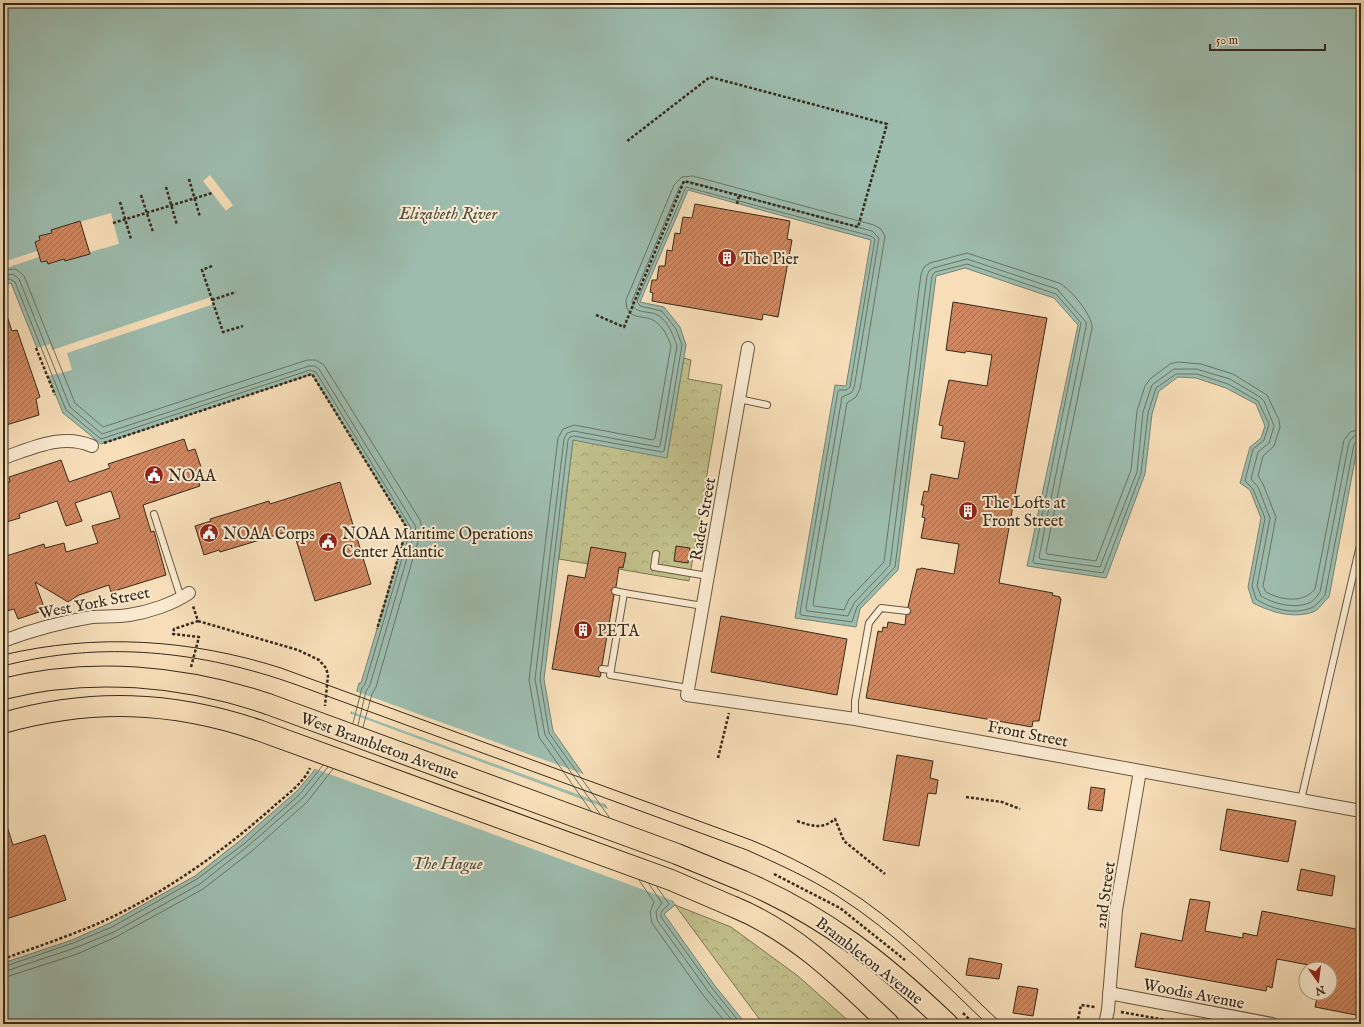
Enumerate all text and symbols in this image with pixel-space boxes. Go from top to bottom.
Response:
scale bar [1210,26,1325,52]
text: 50 m [1216,33,1238,48]
water label: Elizabeth River [398,204,498,225]
building icon: The Pier [716,247,738,269]
place label: The Pier [741,250,799,270]
public building icon: NOAA [143,464,165,486]
place label: NOAA [168,467,217,487]
street label: Rader Street [687,476,721,562]
place label: The Lofts at Front Street [982,494,1066,532]
building icon: The Lofts at Front Street [957,500,979,522]
public building icon: NOAA Corps [198,522,220,544]
place label: NOAA Corps [223,525,315,545]
place label: NOAA Maritime Operations Center Atlantic [342,525,534,563]
public building icon: NOAA Maritime Operations Center Atlantic [317,531,339,553]
street label: West York Street [37,583,152,625]
building icon: PETA [572,619,594,641]
place label: PETA [597,622,641,642]
street label: West Brambleton Avenue [297,709,461,785]
street label: Front Street [986,717,1070,753]
water label: The Hague [411,854,483,875]
street label: 2nd Street [1091,860,1121,930]
street label: Brambleton Avenue [811,913,926,1010]
north arrow [1298,961,1338,1001]
street label: Woodis Avenue [1141,975,1246,1015]
text: N [1313,982,1327,998]

